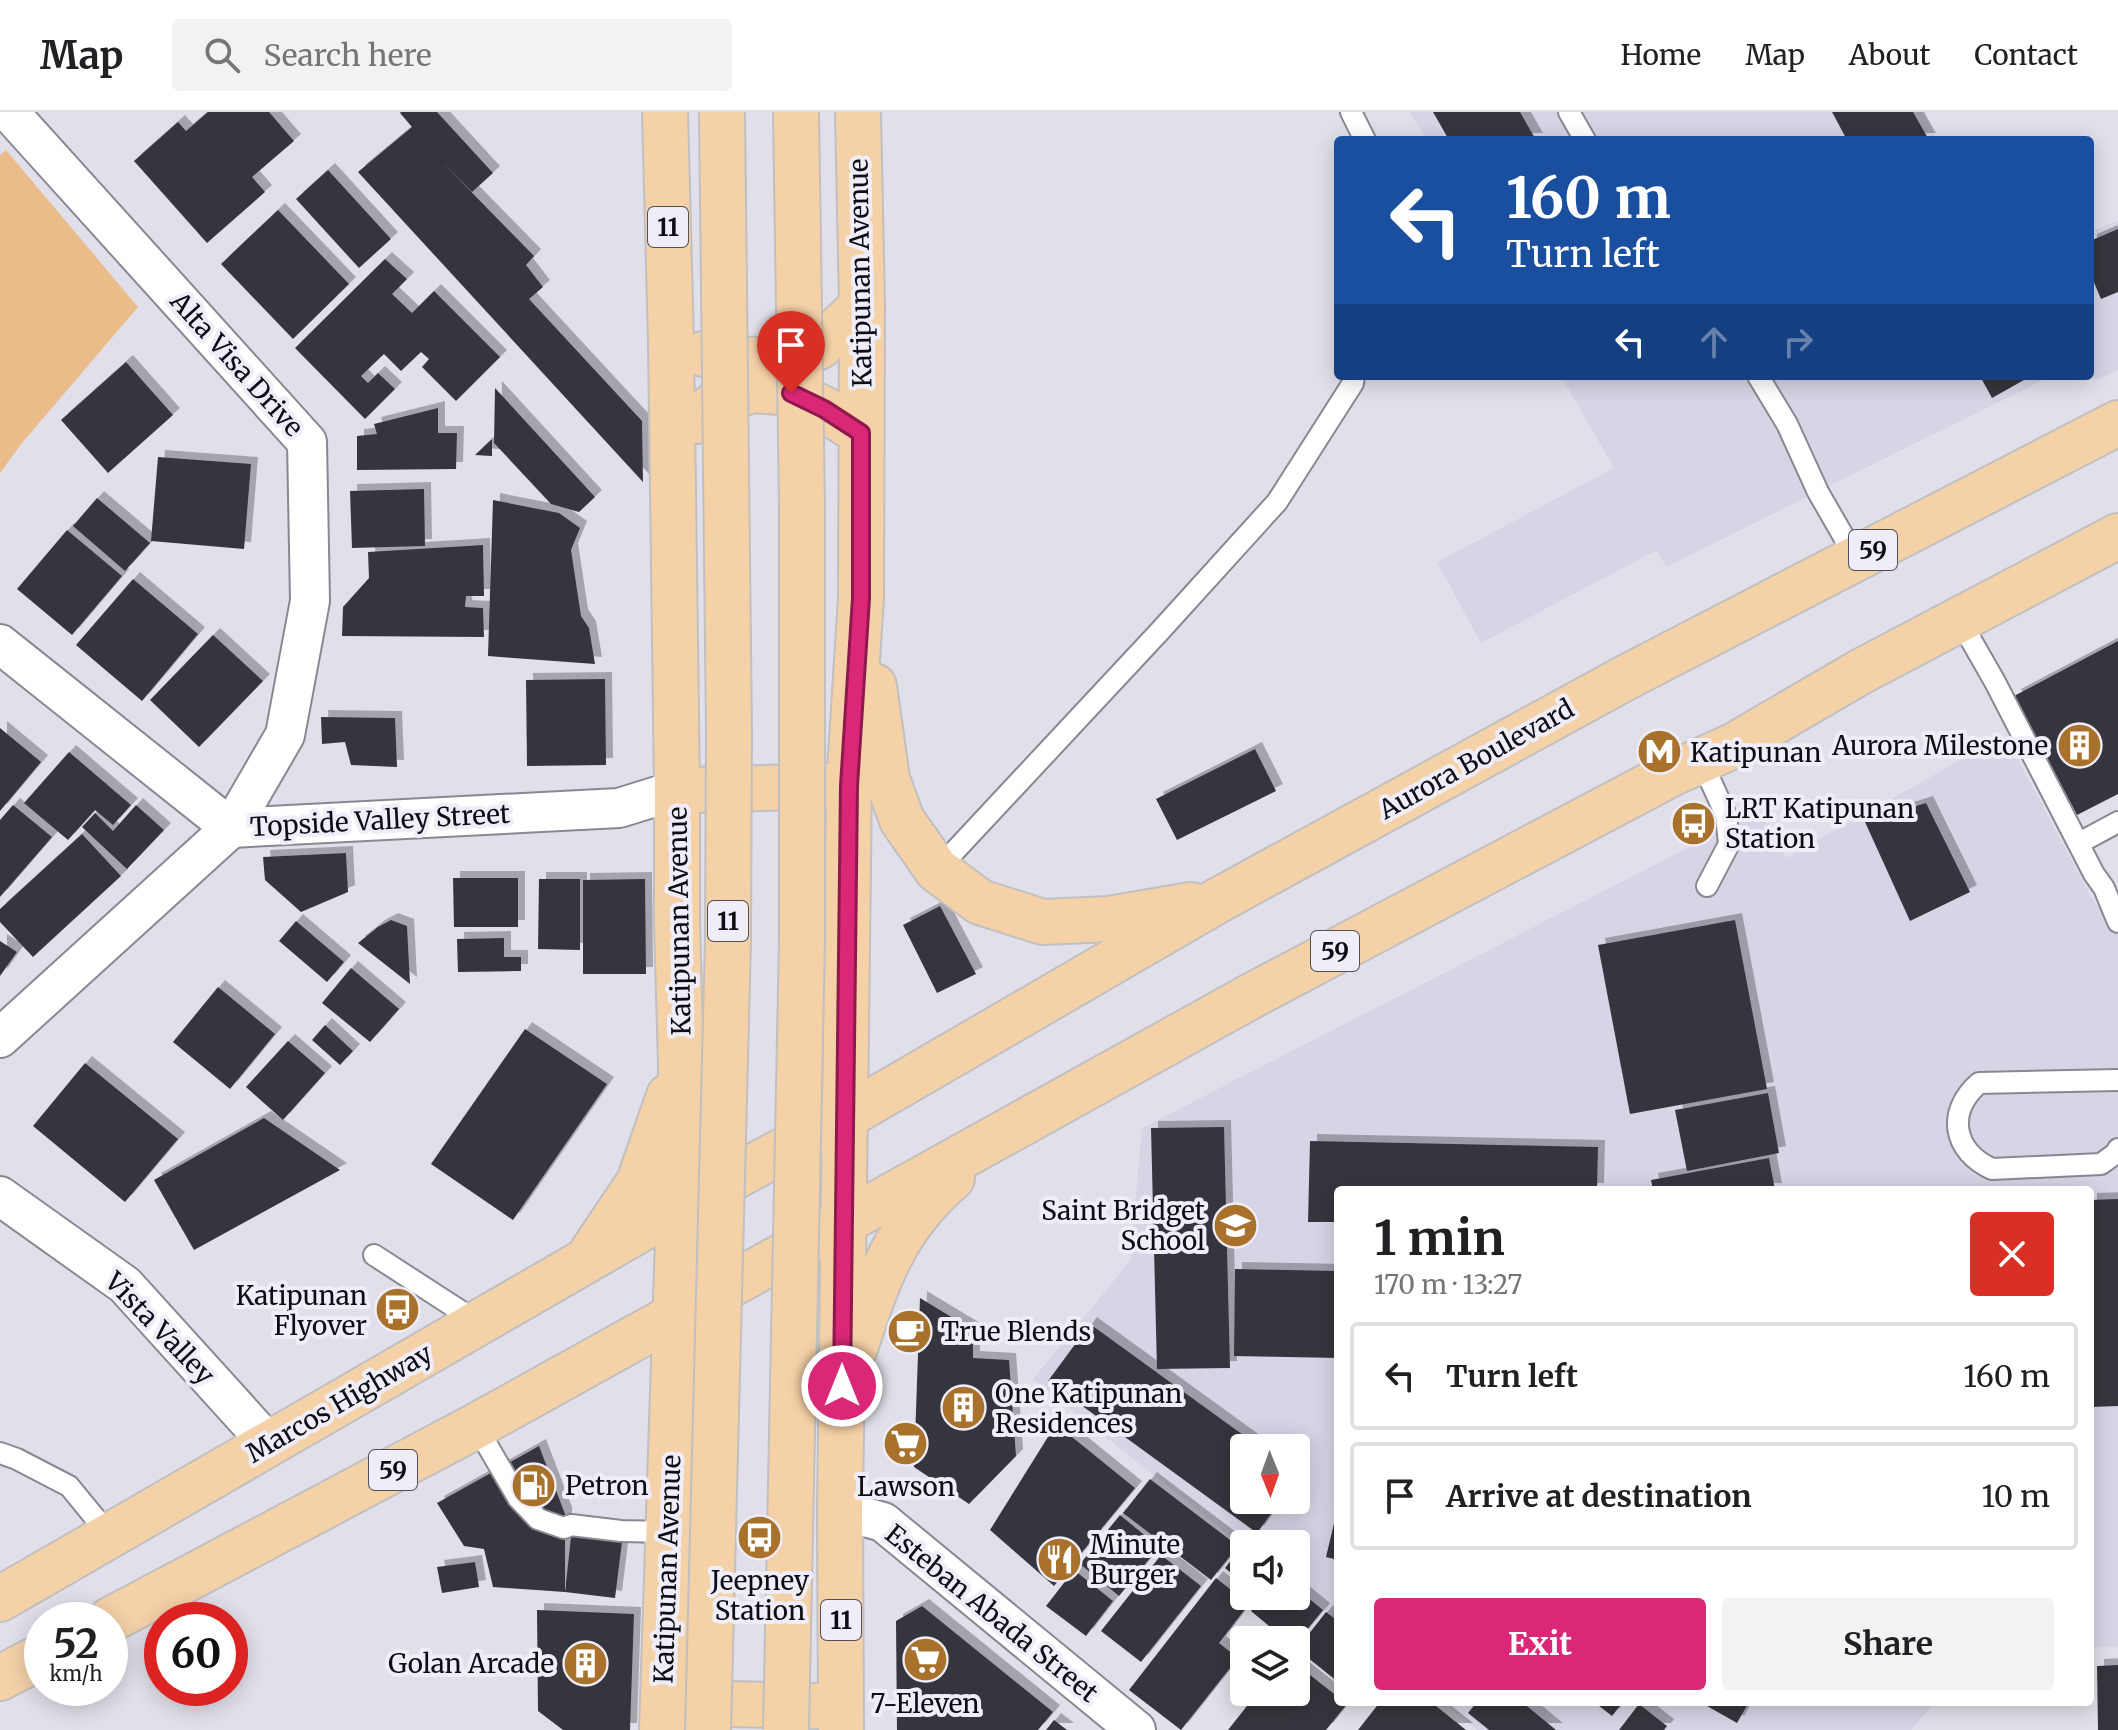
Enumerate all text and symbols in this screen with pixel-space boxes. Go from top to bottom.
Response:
search box [172,19,732,91]
text: Map [40,32,124,79]
icon: search [200,33,244,77]
text: Search here [264,36,432,74]
text: Home [1620,37,1701,73]
text: Map [1745,37,1805,73]
text: About [1849,37,1930,73]
text: Contact [1974,37,2078,73]
street label: Katipunan Avenue [842,158,878,388]
text: 160 m [1506,163,1671,233]
icon: left [1374,168,1478,272]
road number: 11 [648,207,688,247]
text: Turn left [1506,232,1660,277]
street label: Alta Visa Drive [163,284,311,443]
pin [757,311,825,393]
icon: left [1608,320,1652,364]
icon: ahead [1692,320,1736,364]
icon: right [1776,320,1820,364]
icon: arrive [769,323,813,367]
road number: 59 [1849,530,1897,570]
street label: Aurora Boulevard [1372,692,1580,827]
building icon: Aurora Milestone [2055,721,2103,769]
metro station icon: Katipunan [1635,728,1683,776]
place label: Aurora Milestone [1831,729,2048,762]
place label: Katipunan [1690,736,1821,769]
place label: LRT Katipunan Station [1725,792,1914,855]
street label: Topside Valley Street [249,797,511,843]
bus stop icon: LRT Katipunan Station [1670,799,1718,847]
street label: Katipunan Avenue [661,806,697,1036]
road number: 11 [708,901,748,941]
road number: 59 [1311,931,1359,971]
place label: Saint Bridget School [1041,1194,1205,1257]
school or university icon: Saint Bridget School [1212,1201,1260,1249]
text: 1 min [1374,1208,1505,1268]
button: close [1970,1212,2054,1296]
street label: Vista Valley [98,1264,222,1392]
text: 170 m · 13:27 [1374,1268,1522,1301]
place label: Katipunan Flyover [236,1279,367,1342]
bus stop icon: Katipunan Flyover [374,1286,422,1334]
cafe icon: True Blends [886,1307,934,1355]
place label: True Blends [941,1315,1091,1348]
street label: Marcos Highway [240,1336,439,1470]
position arrow [800,1344,884,1428]
icon: left [1378,1354,1422,1398]
text: Turn left [1446,1357,1578,1395]
text: 160 m [1963,1357,2050,1395]
place label: One Katipunan Residences [995,1377,1182,1440]
building icon: One Katipunan Residences [940,1384,988,1432]
supermarket icon: Lawson [882,1419,930,1467]
north arrow [1230,1434,1310,1514]
map controls [1230,1434,1310,1706]
road number: 59 [369,1450,417,1490]
street label: Katipunan Avenue [647,1454,687,1684]
fuel station icon: Petron [510,1461,558,1509]
place label: Petron [565,1469,649,1502]
place label: Lawson [857,1470,955,1503]
icon: arrive [1378,1474,1422,1518]
text: Arrive at destination [1446,1477,1752,1515]
text: 10 m [1982,1477,2050,1515]
bus stop icon: Jeepney Station [736,1513,784,1561]
street label: Esteban Abada Street [879,1517,1105,1709]
place label: Minute Burger [1090,1528,1180,1591]
button: sound [1230,1530,1310,1610]
restaurant icon: Minute Burger [1035,1535,1083,1583]
place label: Jeepney Station [710,1564,810,1627]
button: Exit [1374,1598,1706,1690]
button: Share [1722,1598,2054,1690]
road number: 11 [821,1600,861,1640]
speed limit sign: 60 [144,1602,248,1706]
text: 52 [53,1619,99,1669]
button: layers [1230,1626,1310,1706]
supermarket icon: 7-Eleven [901,1636,949,1684]
building icon: Golan Arcade [561,1639,609,1687]
place label: Golan Arcade [388,1647,554,1680]
text: km/h [50,1661,102,1686]
place label: 7-Eleven [870,1687,980,1720]

